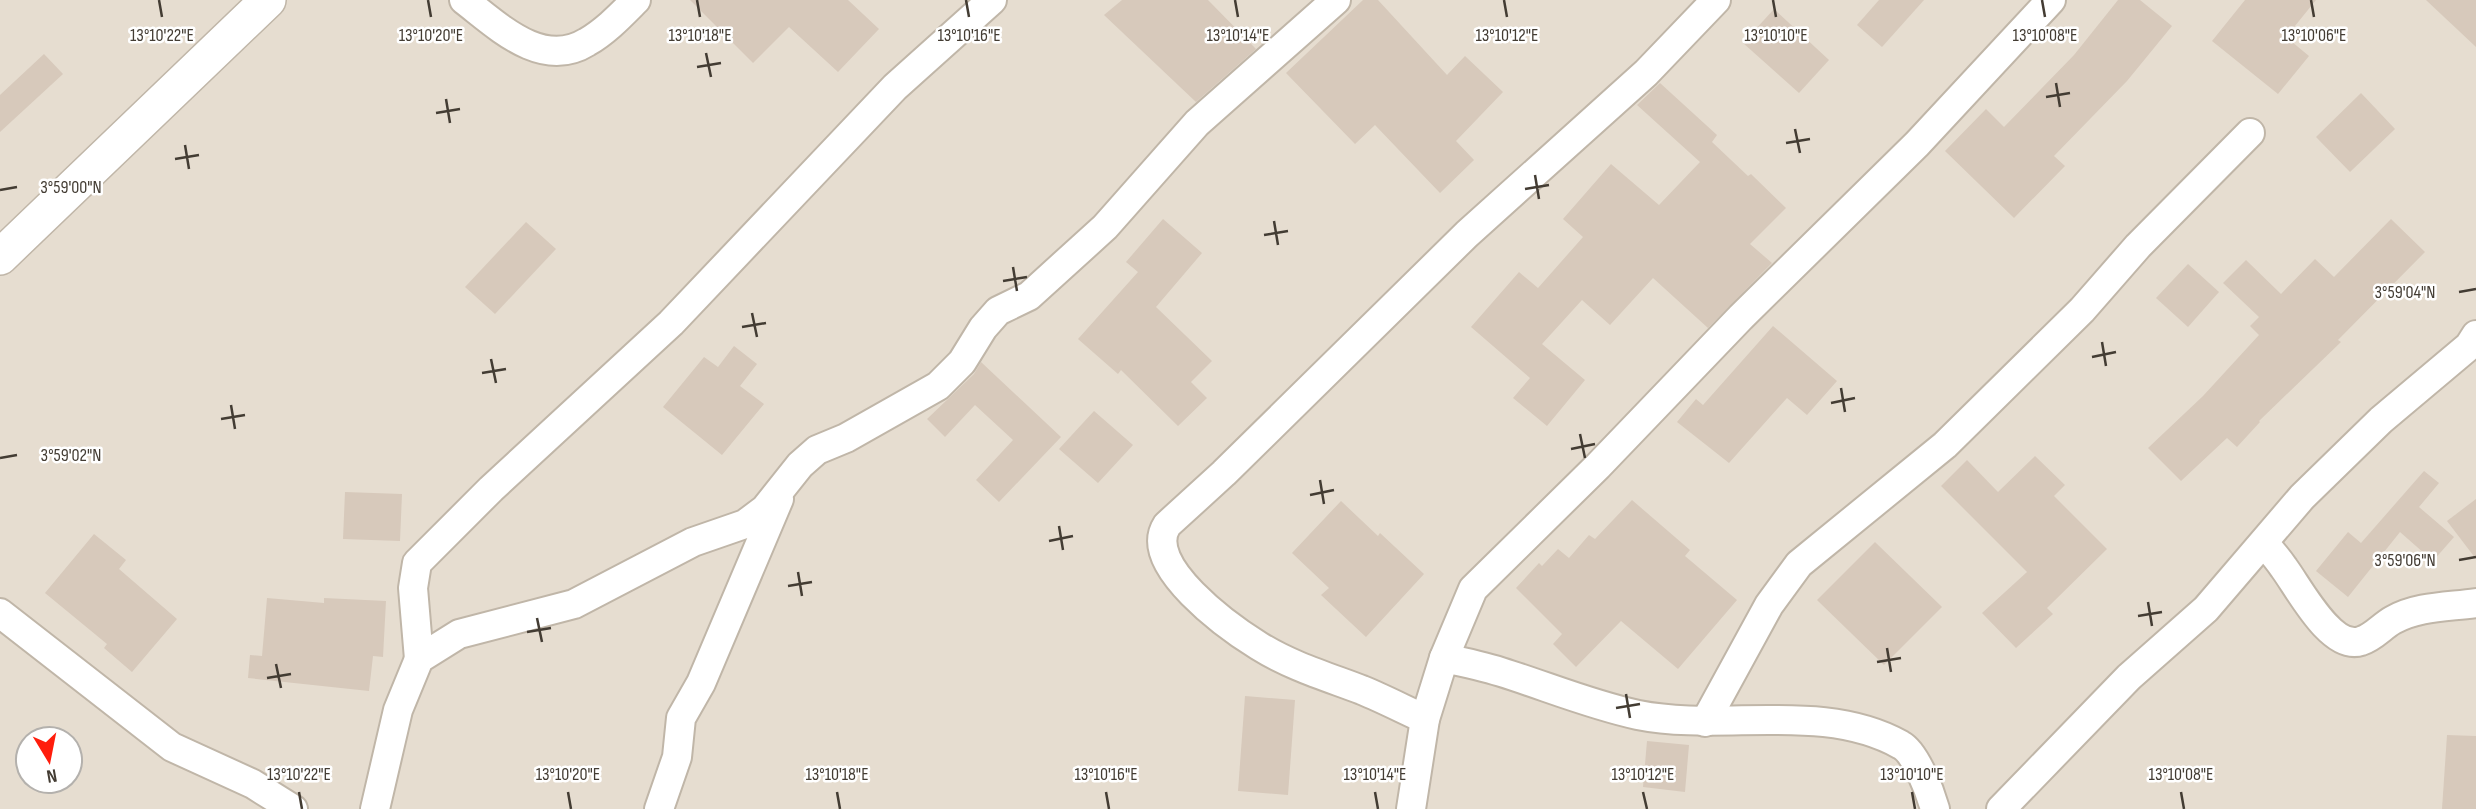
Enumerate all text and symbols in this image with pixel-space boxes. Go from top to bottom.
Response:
text: 13°10'22"E [130,25,194,46]
text: 13°10'20"E [399,25,463,46]
text: 13°10'18"E [668,25,732,46]
text: 13°10'16"E [937,25,1001,46]
text: 13°10'14"E [1207,25,1269,46]
text: 13°10'12"E [1476,25,1538,46]
text: 13°10'10"E [1744,25,1808,46]
text: 13°10'08"E [2013,25,2077,46]
text: 13°10'06"E [2282,25,2346,46]
text: 3°59'00"N [40,177,102,198]
text: 3°59'04"N [2375,282,2435,303]
text: 3°59'02"N [41,445,101,466]
text: 3°59'06"N [2374,550,2436,571]
north arrow [14,725,84,795]
text: N [45,763,59,787]
text: 13°10'22"E [267,764,331,785]
text: 13°10'20"E [536,764,600,785]
text: 13°10'18"E [805,764,869,785]
text: 13°10'16"E [1074,764,1138,785]
text: 13°10'14"E [1344,764,1406,785]
text: 13°10'12"E [1612,764,1674,785]
text: 13°10'10"E [1880,764,1944,785]
text: 13°10'08"E [2149,764,2213,785]

